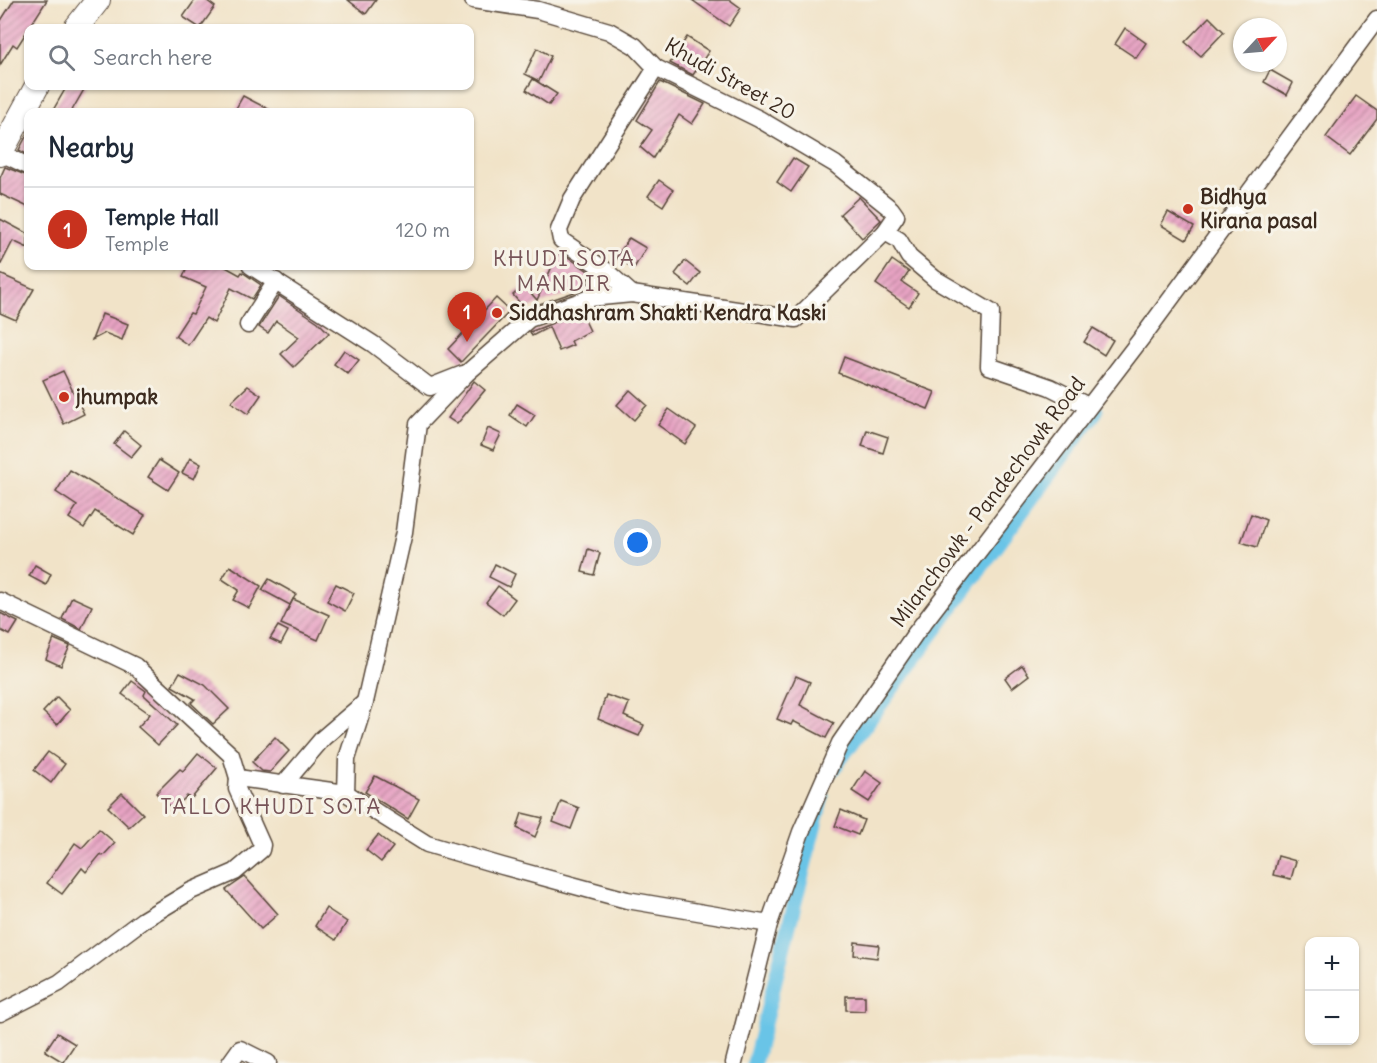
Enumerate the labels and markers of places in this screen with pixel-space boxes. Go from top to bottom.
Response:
place label: Bidhya Kirana pasal [1200,183,1317,234]
marker: Bidhya Kirana pasal [1181,202,1195,216]
pin: 1 [448,292,486,342]
place label: Siddhashram Shakti Kendra Kaski [509,299,826,326]
marker: Siddhashram Shakti Kendra Kaski [490,306,504,320]
place label: jhumpak [75,383,158,410]
marker: jhumpak [57,390,71,404]

